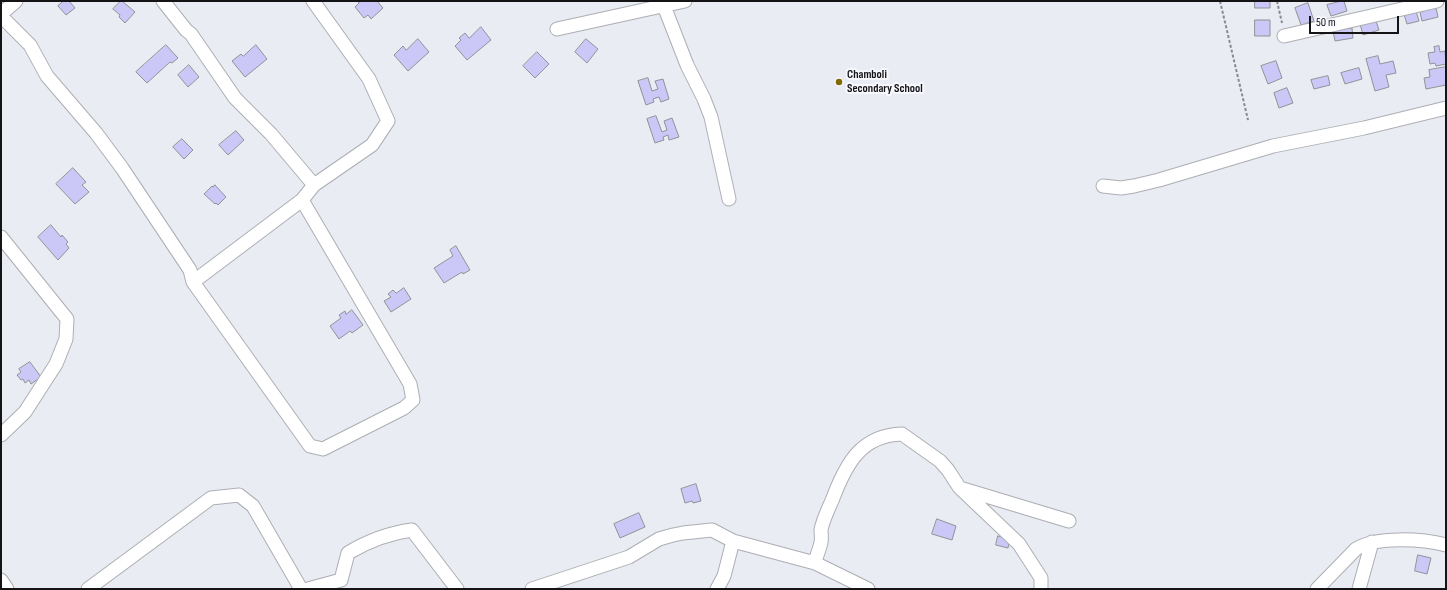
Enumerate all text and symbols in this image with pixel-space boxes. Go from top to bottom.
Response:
scale bar [1311,8,1401,34]
text: 50 m [1316,15,1336,30]
place label: Chamboli Secondary School [847,68,923,96]
marker: Chamboli Secondary School [834,77,844,87]

